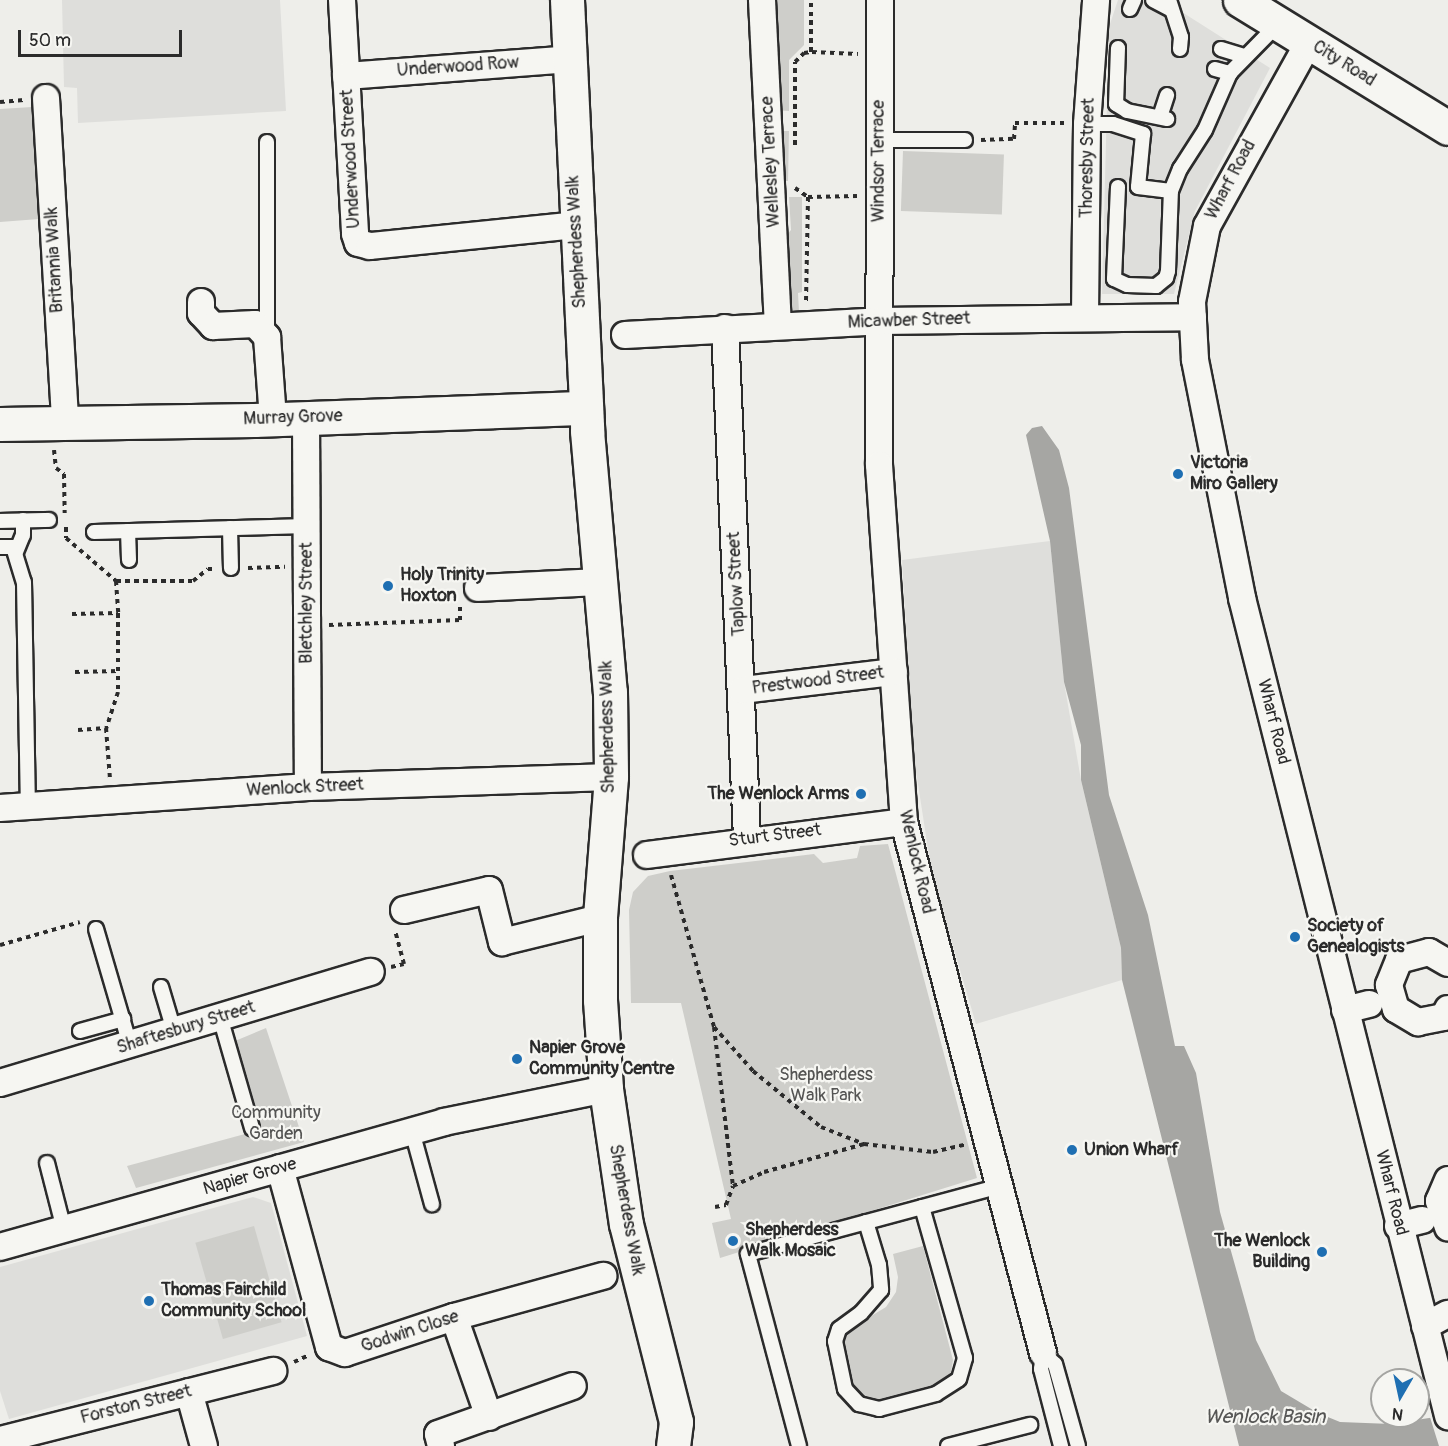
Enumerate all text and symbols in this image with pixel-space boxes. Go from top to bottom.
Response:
scale bar [21,18,184,56]
text: 50 m [29,29,71,52]
street label: City Road [1308,36,1380,92]
street label: Underwood Row [396,52,520,82]
street label: Underwood Street [337,89,365,229]
street label: Wellesley Terrace [757,96,785,228]
street label: Thoresby Street [1076,98,1100,218]
street label: Windsor Terrace [868,100,890,222]
street label: Wharf Road [1201,136,1261,224]
street label: Shepherdess Walk [563,175,591,309]
street label: Britannia Walk [41,206,69,314]
street label: Micawber Street [847,308,971,334]
street label: Murray Grove [243,405,343,431]
place label: Victoria Miro Gallery [1190,453,1278,496]
marker: Victoria Miro Gallery [1171,467,1185,481]
street label: Taplow Street [723,531,751,637]
street label: Bletchley Street [296,542,318,664]
place label: Holy Trinity Hoxton [400,565,484,608]
marker: Holy Trinity Hoxton [381,579,395,593]
street label: Shepherdess Walk [596,660,620,794]
street label: Prestwood Street [751,662,885,700]
street label: Wharf Road [1252,677,1294,767]
street label: Wenlock Street [246,774,364,802]
place label: The Wenlock Arms [707,783,849,805]
marker: The Wenlock Arms [854,787,868,801]
street label: Wenlock Road [894,808,938,916]
street label: Sturt Street [727,820,823,852]
place label: Society of Genealogists [1307,916,1404,958]
marker: Society of Genealogists [1288,930,1302,944]
street label: Shaftesbury Street [114,997,258,1059]
place label: Napier Grove Community Centre [529,1038,674,1080]
marker: Napier Grove Community Centre [510,1052,524,1066]
park label: Shepherdess Walk Park [779,1065,873,1108]
park label: Community Garden [231,1103,321,1146]
place label: Union Wharf [1084,1139,1179,1161]
street label: Shepherdess Walk [604,1143,648,1277]
marker: Union Wharf [1065,1143,1079,1157]
street label: Wharf Road [1370,1148,1412,1238]
street label: Napier Grove [201,1153,299,1201]
place label: Shepherdess Walk Mosaic [745,1220,839,1262]
place label: The Wenlock Building [1214,1231,1310,1274]
marker: Shepherdess Walk Mosaic [726,1234,740,1248]
marker: The Wenlock Building [1315,1245,1329,1259]
place label: Thomas Fairchild Community School [161,1280,306,1322]
marker: Thomas Fairchild Community School [142,1294,156,1308]
street label: Godwin Close [358,1306,462,1358]
north arrow [1370,1368,1430,1428]
street label: Forston Street [78,1381,194,1429]
text: N [1391,1403,1404,1425]
water label: Wenlock Basin [1205,1404,1325,1428]

